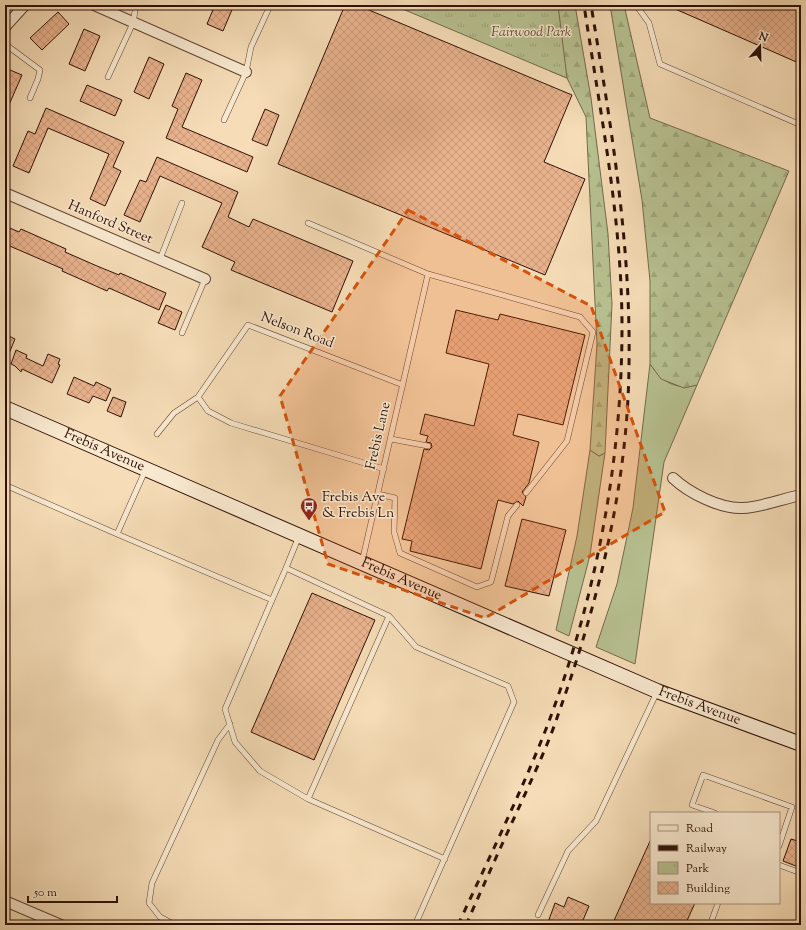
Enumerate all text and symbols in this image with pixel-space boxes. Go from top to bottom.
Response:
park label: Fairwood Park [491,23,572,43]
north arrow [740,26,780,66]
text: N [755,28,770,47]
street label: Hanford Street [65,196,156,250]
street label: Nelson Road [257,308,337,354]
street label: Frebis Lane [362,400,396,472]
street label: Frebis Avenue [61,425,148,477]
place label: Frebis Ave & Frebis Ln [322,488,394,524]
bus stop icon: Frebis Ave & Frebis Ln [299,496,319,521]
street label: Frebis Avenue [358,554,445,606]
street label: Frebis Avenue [656,682,743,731]
legend [650,812,780,904]
text: Road [686,820,713,838]
text: Railway [686,840,727,858]
text: Park [686,860,709,878]
scale bar [28,878,117,904]
text: Building [686,880,730,898]
text: 50 m [33,884,57,902]

